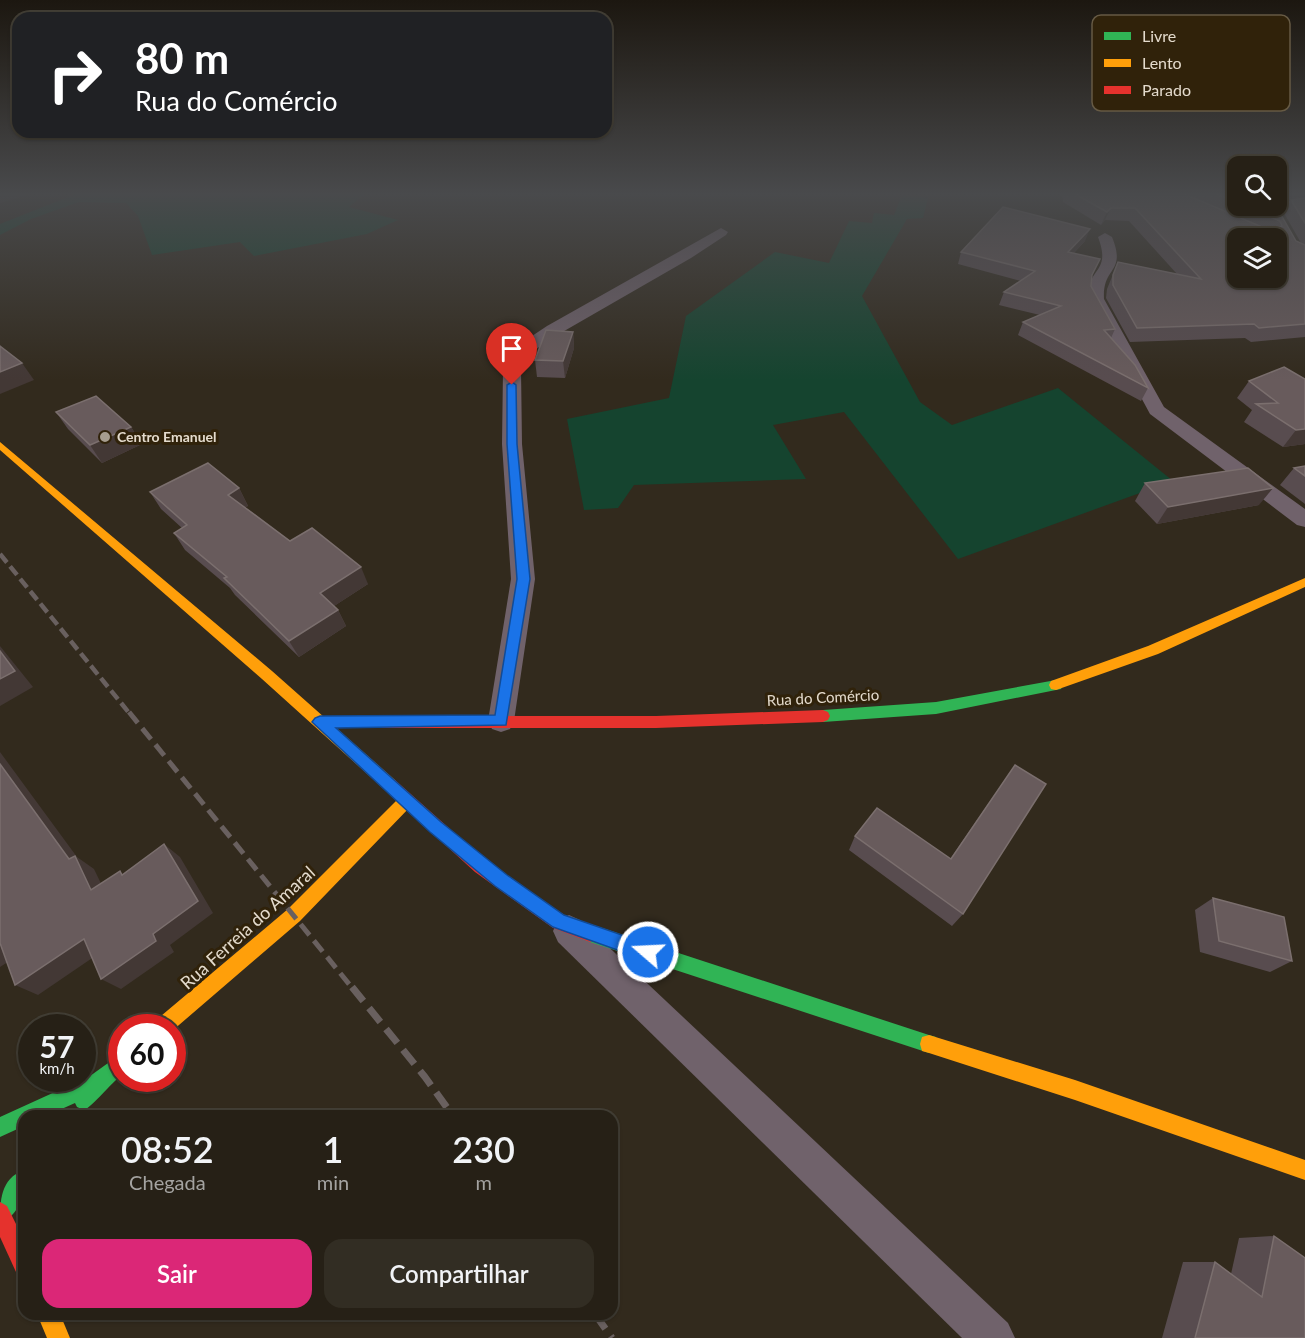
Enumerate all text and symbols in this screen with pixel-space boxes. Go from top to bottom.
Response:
legend [1092,15,1290,111]
text: Livre [1142,26,1176,45]
text: 80 m [135,33,229,83]
icon: right [36,36,114,114]
text: Lento [1142,53,1182,72]
text: Parado [1142,80,1191,99]
text: Rua do Comércio [135,84,338,117]
map controls [1227,156,1287,288]
button: search [1227,156,1287,216]
button: layers [1227,228,1287,288]
pin [486,323,537,385]
icon: arrive [495,332,528,365]
place label: Centro Emanuel [117,428,217,445]
marker: Centro Emanuel [98,430,112,444]
street label: Rua do Comércio [766,685,880,709]
street label: Rua Ferreia do Amaral [176,861,319,993]
position arrow [616,920,680,984]
speed limit sign: 60 [108,1014,186,1092]
text: 57 [40,1028,74,1064]
text: km/h [39,1059,75,1077]
text: 08:52 [121,1127,214,1171]
text: 1 [323,1127,343,1171]
text: 230 [452,1127,515,1171]
text: Chegada [129,1170,206,1194]
text: min [317,1170,349,1194]
text: m [475,1170,492,1194]
button: Sair [42,1239,312,1308]
button: Compartilhar [324,1239,594,1308]

